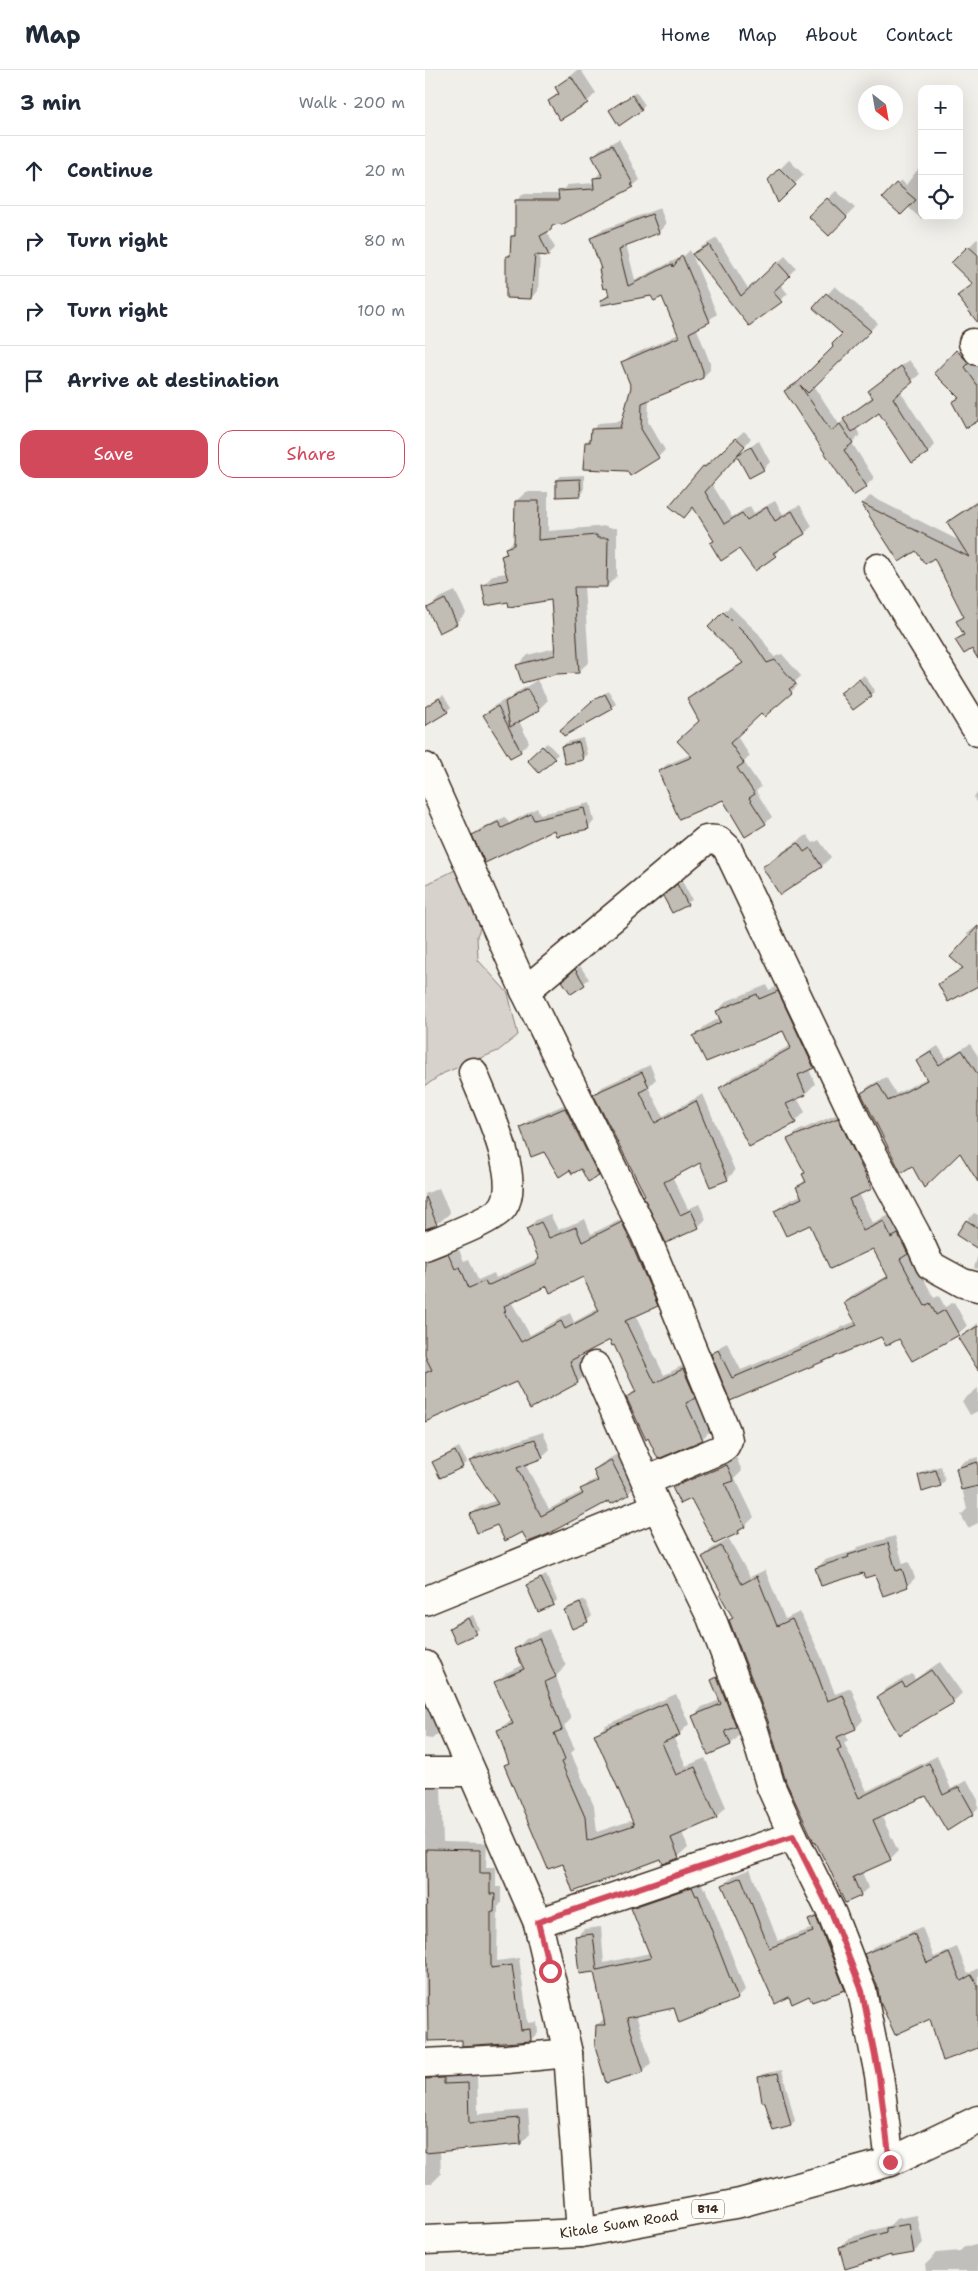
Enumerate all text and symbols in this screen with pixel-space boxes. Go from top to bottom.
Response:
text: Map [25,19,81,51]
text: Home [661,23,710,47]
text: Map [738,23,777,47]
text: About [805,23,858,47]
text: Contact [886,23,953,47]
north arrow [858,85,903,130]
map controls [918,85,963,220]
button: + [918,85,963,130]
text: 3 min [20,89,81,117]
text: Walk · 200 m [299,92,405,113]
button: − [918,130,963,175]
icon: ahead [20,157,48,185]
text: Continue [67,158,153,183]
text: 20 m [364,160,405,181]
button: locate [918,175,963,220]
icon: right [20,227,48,255]
text: Turn right [67,228,168,253]
text: 80 m [364,230,405,251]
icon: right [20,297,48,325]
text: Turn right [67,298,168,323]
text: 100 m [357,300,405,321]
icon: arrive [20,367,48,395]
text: Arrive at destination [67,368,279,393]
button: Save [20,430,208,478]
button: Share [218,430,405,478]
route start [539,1960,562,1983]
route end [879,2151,902,2174]
road number: B14 [692,2200,724,2218]
street label: Kitale Suam Road [558,2206,680,2242]

